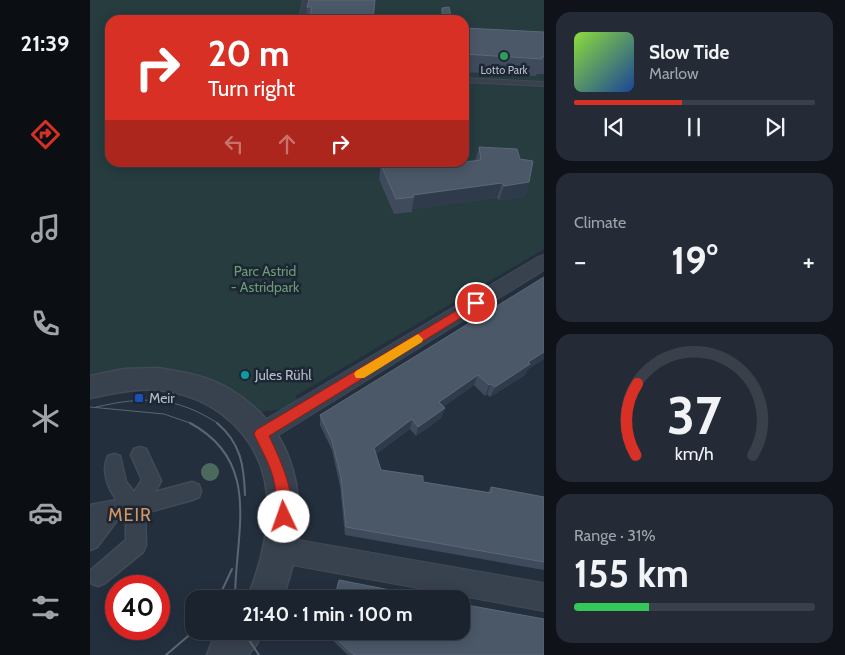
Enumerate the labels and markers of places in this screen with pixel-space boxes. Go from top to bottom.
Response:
marker: Lotto Park [498,50,510,62]
place label: Lotto Park [480,63,528,77]
pin [455,282,497,324]
place label: Jules Rühl [254,366,312,384]
marker: Jules Rühl [239,369,251,381]
place label: Meir [149,389,175,407]
marker: Meir [133,392,145,404]

